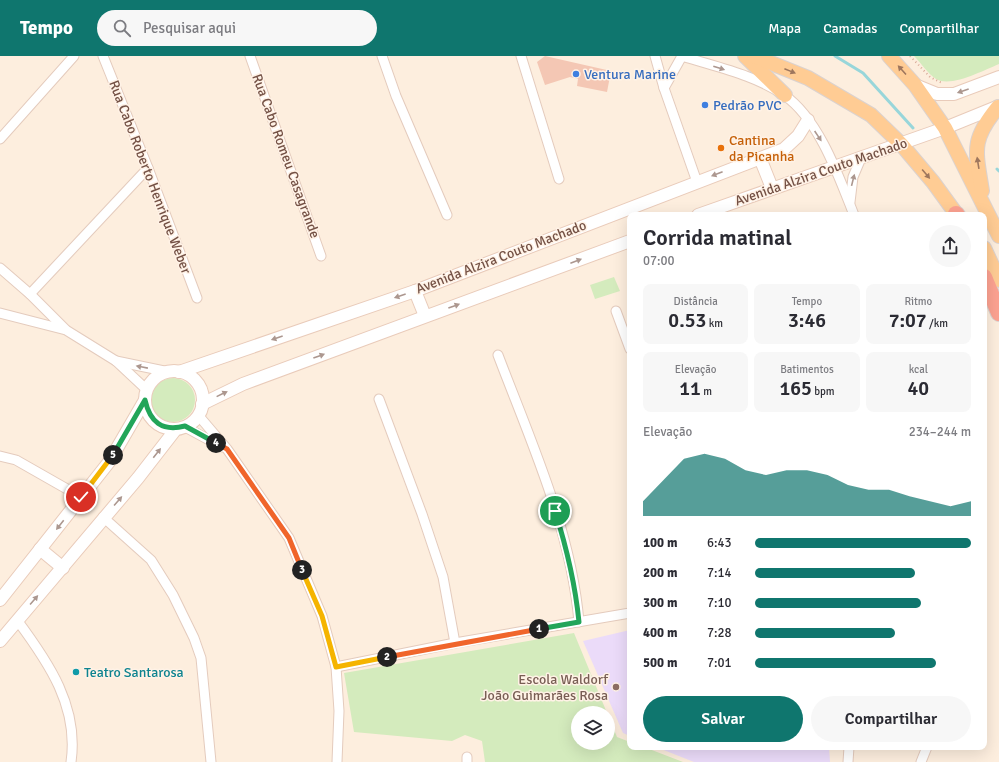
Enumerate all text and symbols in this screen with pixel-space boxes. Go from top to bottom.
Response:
search box [97,10,377,46]
text: Tempo [20,16,73,40]
icon: search [111,17,133,39]
text: Pesquisar aqui [143,19,236,37]
text: Mapa [768,20,801,37]
text: Camadas [823,20,877,37]
text: Compartilhar [899,20,979,37]
one-way arrow [714,65,726,71]
one-way arrow [897,65,906,76]
place label: Ventura Marine [584,66,676,83]
one-way arrow [785,68,797,74]
marker: Ventura Marine [571,69,581,79]
street label: Rua Cabo Romeu Casagrande [248,71,324,241]
street label: Rua Cabo Roberto Henrique Weber [105,78,195,277]
one-way arrow [956,88,968,94]
place label: Pedrão PVC [713,97,782,114]
marker: Pedrão PVC [700,100,710,110]
one-way arrow [814,131,822,141]
place label: Cantina da Picanha [729,132,794,165]
street label: Avenida Alzira Couto Machado [733,134,909,210]
marker: Cantina da Picanha [716,143,726,153]
one-way arrow [974,157,980,169]
one-way arrow [921,168,930,179]
one-way arrow [711,172,723,178]
one-way arrow [850,174,856,186]
street label: Avenida Alzira Couto Machado [413,217,589,297]
text: Corrida matinal [643,224,792,251]
button: share [929,225,971,267]
text: 07:00 [643,253,675,269]
one-way arrow [571,258,583,264]
one-way arrow [394,293,406,299]
text: Distância [674,295,718,308]
text: Tempo [792,295,822,308]
text: Ritmo [904,295,932,308]
one-way arrow [448,302,460,308]
text: 0.53 [668,308,706,333]
text: 3:46 [788,308,826,333]
text: 7:07 [889,308,927,333]
text: km [706,317,723,330]
text: /km [927,317,948,330]
one-way arrow [271,336,283,342]
one-way arrow [313,352,325,358]
one-way arrow [136,363,149,369]
text: Elevação [675,363,717,376]
text: Batimentos [780,363,834,376]
text: kcal [909,363,928,376]
text: 11 [679,376,701,401]
text: 165 [779,376,812,401]
text: 40 [908,376,929,401]
text: m [701,385,712,398]
text: bpm [812,385,835,398]
one-way arrow [217,391,228,397]
text: Elevação [643,424,692,440]
text: 234–244 m [909,424,971,440]
pin: 4 [206,433,226,453]
text: 4 [213,436,219,449]
pin: 5 [103,445,123,465]
text: 5 [110,448,116,461]
one-way arrow [152,448,161,459]
pin [64,480,98,514]
icon: check [70,486,92,508]
pin [538,494,572,528]
one-way arrow [113,495,122,506]
icon: arrive [544,500,566,522]
one-way arrow [55,519,64,530]
text: 100 m [643,535,677,551]
text: 6:43 [707,535,732,551]
pin: 3 [292,560,312,580]
text: 3 [299,563,305,576]
text: 200 m [643,565,677,581]
text: 7:14 [707,565,732,581]
one-way arrow [30,595,39,606]
text: 300 m [643,595,677,611]
text: 7:10 [707,595,732,611]
pin: 1 [529,619,549,639]
text: 1 [536,622,542,635]
text: 400 m [643,625,677,641]
text: 7:28 [707,625,732,641]
pin: 2 [377,647,397,667]
text: 2 [384,650,390,663]
text: 500 m [643,655,677,671]
text: 7:01 [707,655,732,671]
place label: Teatro Santarosa [84,664,184,681]
marker: Teatro Santarosa [71,667,81,677]
place label: Escola Waldorf João Guimarães Rosa [481,671,609,704]
marker: Escola Waldorf João Guimarães Rosa [611,682,621,692]
button: Salvar [643,696,803,742]
button: Compartilhar [811,696,971,742]
map controls [571,706,615,750]
button: layers [571,706,615,750]

